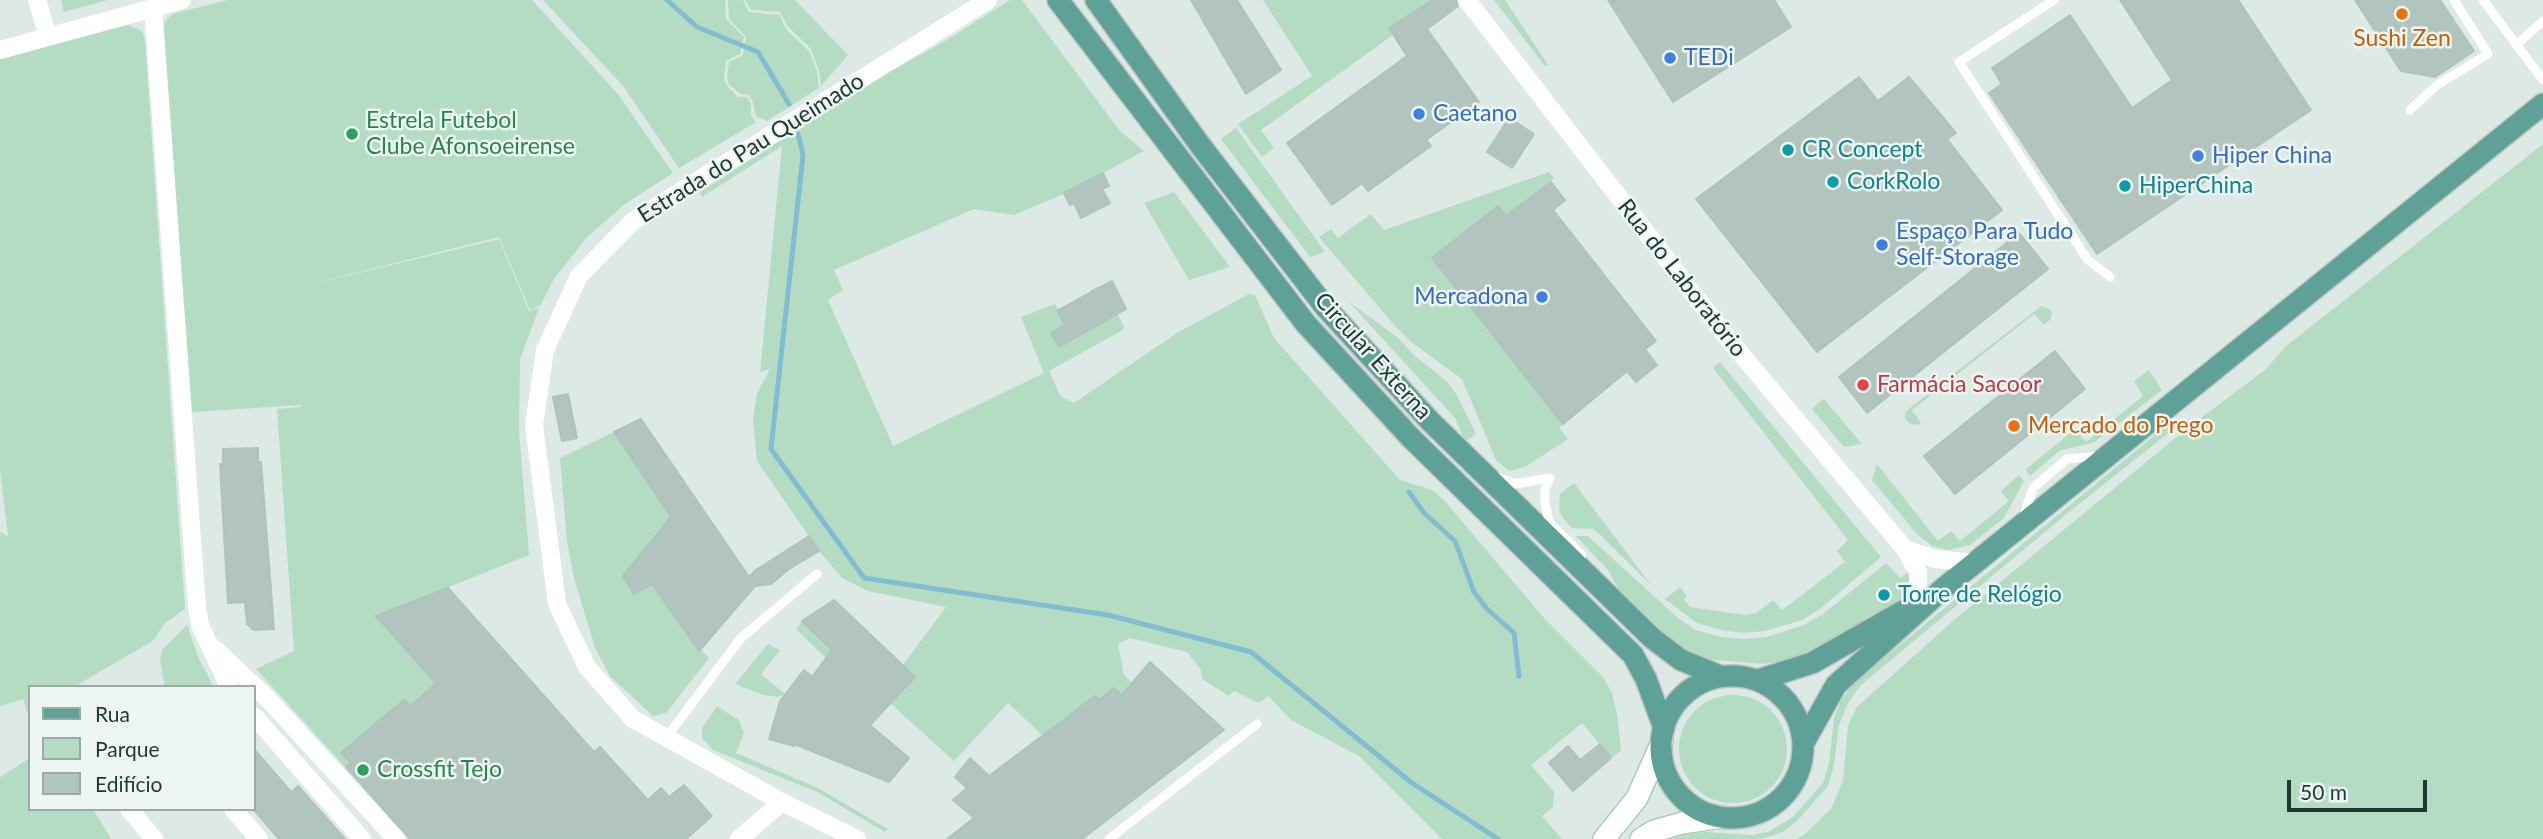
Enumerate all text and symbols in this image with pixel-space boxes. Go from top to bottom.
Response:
marker: Sushi Zen [2394,6,2410,22]
place label: Sushi Zen [2353,25,2451,53]
place label: TEDi [1684,44,1734,72]
marker: TEDi [1662,50,1678,66]
street label: Estrada do Pau Queimado [633,67,869,229]
place label: Caetano [1433,100,1517,128]
marker: Caetano [1411,106,1427,122]
place label: Estrela Futebol Clube Afonsoeirense [366,107,575,161]
marker: Estrela Futebol Clube Afonsoeirense [344,126,360,142]
place label: CR Concept [1802,136,1923,164]
marker: CR Concept [1780,142,1796,158]
place label: Hiper China [2212,142,2332,170]
marker: Hiper China [2190,148,2206,164]
place label: CorkRolo [1847,168,1940,196]
place label: HiperChina [2139,172,2253,200]
marker: CorkRolo [1825,174,1841,190]
marker: HiperChina [2117,178,2133,194]
street label: Rua do Laboratório [1612,194,1752,362]
place label: Espaço Para Tudo Self-Storage [1896,218,2073,272]
marker: Espaço Para Tudo Self-Storage [1874,237,1890,253]
place label: Mercadona [1414,283,1528,311]
street label: Circular Externa [1309,287,1437,425]
marker: Mercadona [1534,289,1550,305]
place label: Farmácia Sacoor [1877,371,2041,399]
marker: Farmácia Sacoor [1855,377,1871,393]
place label: Mercado do Prego [2028,412,2214,440]
marker: Mercado do Prego [2006,418,2022,434]
place label: Torre de Relógio [1898,581,2062,609]
marker: Torre de Relógio [1876,587,1892,603]
legend [28,685,256,811]
text: Rua [95,701,130,726]
text: Parque [95,736,160,761]
place label: Crossfit Tejo [377,756,502,784]
marker: Crossfit Tejo [355,762,371,778]
scale bar [2291,766,2431,810]
text: Edifício [95,771,162,796]
text: 50 m [2300,779,2347,804]

